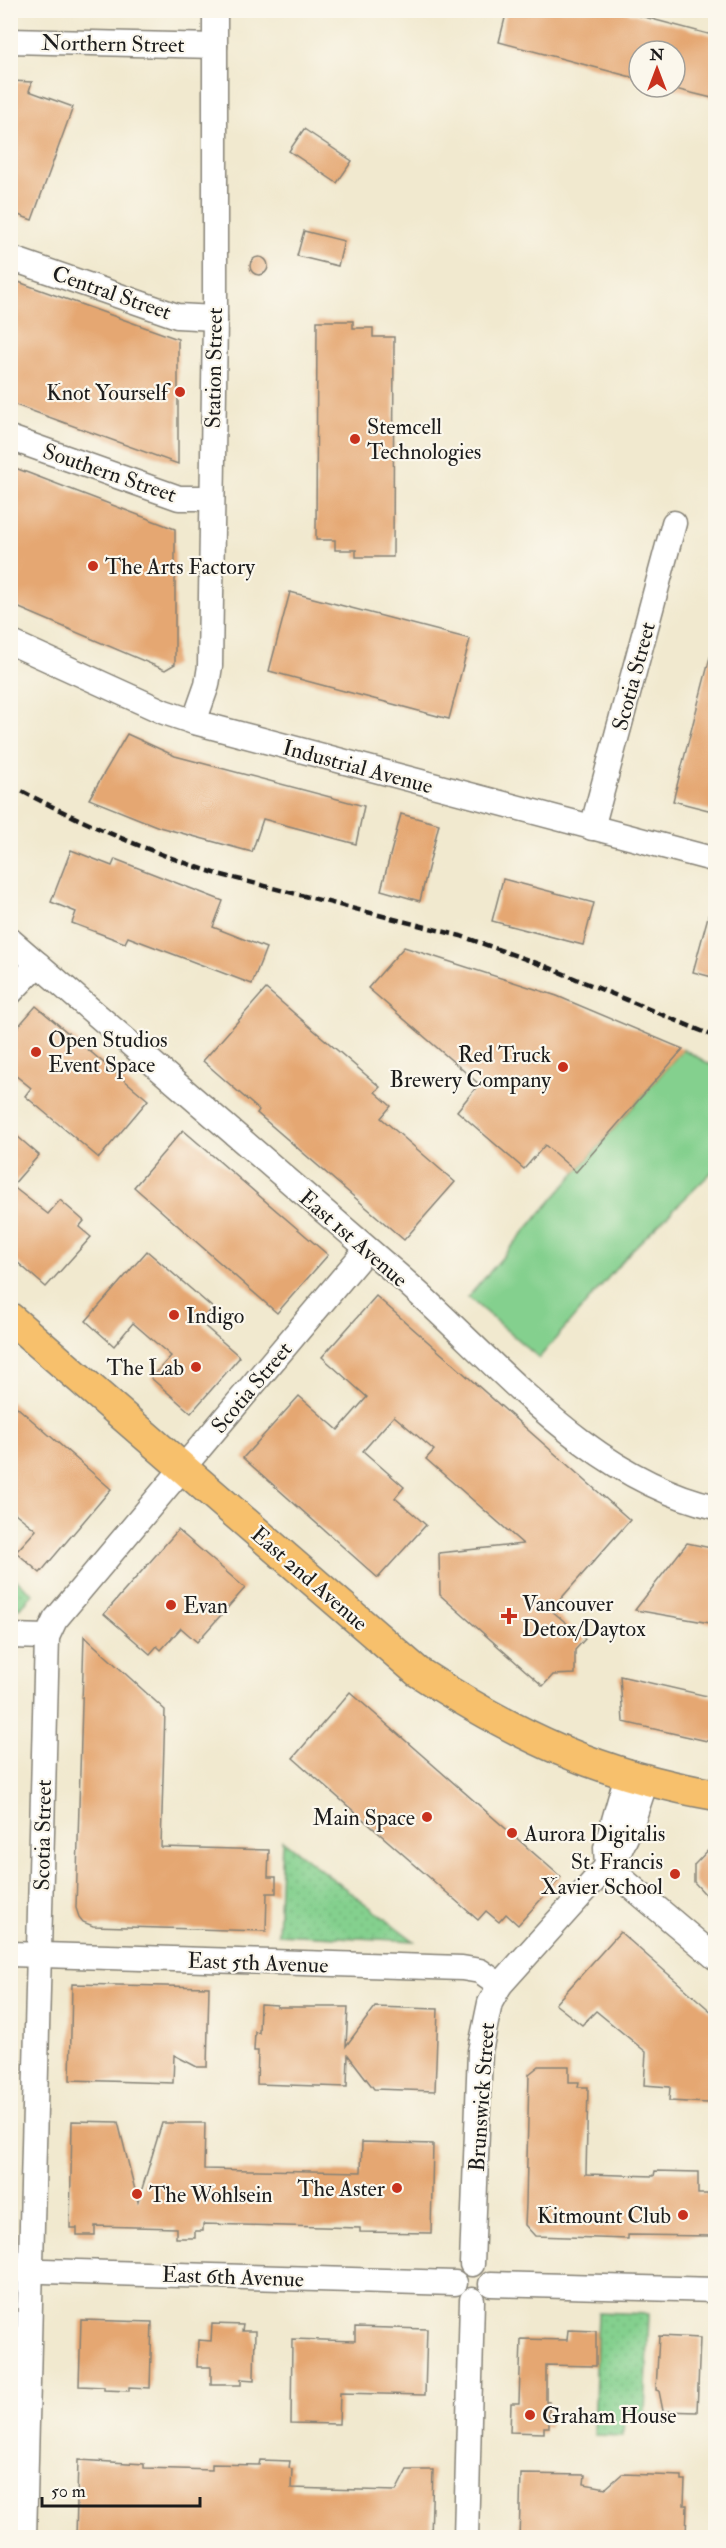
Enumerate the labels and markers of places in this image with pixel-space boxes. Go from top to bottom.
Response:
place label: Knot Yourself [46,379,171,407]
marker: Knot Yourself [173,385,187,399]
place label: Stemcell Technologies [367,413,481,466]
marker: Stemcell Technologies [348,432,362,446]
place label: The Arts Factory [105,553,255,581]
marker: The Arts Factory [86,559,100,573]
place label: Open Studios Event Space [48,1026,168,1080]
place label: Red Truck Brewery Company [390,1041,551,1095]
marker: Open Studios Event Space [29,1045,43,1059]
marker: Red Truck Brewery Company [556,1060,570,1074]
place label: Indigo [186,1302,244,1330]
marker: Indigo [167,1308,181,1322]
place label: The Lab [107,1354,184,1382]
marker: The Lab [189,1360,203,1374]
place label: Vancouver Detox/Daytox [522,1590,646,1643]
place label: Evan [183,1592,228,1620]
marker: Evan [164,1598,178,1612]
marker: Vancouver Detox/Daytox [500,1607,518,1625]
place label: Main Space [313,1804,415,1833]
marker: Main Space [420,1810,434,1824]
place label: Aurora Digitalis [523,1820,665,1848]
marker: Aurora Digitalis [505,1826,519,1840]
place label: St. Francis Xavier School [541,1848,663,1901]
marker: St. Francis Xavier School [668,1867,682,1881]
place label: The Aster [297,2175,386,2203]
place label: The Wohlsein [149,2181,273,2209]
marker: The Aster [390,2181,404,2195]
marker: The Wohlsein [130,2187,144,2201]
place label: Kitmount Club [537,2202,671,2230]
marker: Kitmount Club [676,2208,690,2222]
place label: Graham House [542,2402,676,2430]
marker: Graham House [523,2408,537,2422]

